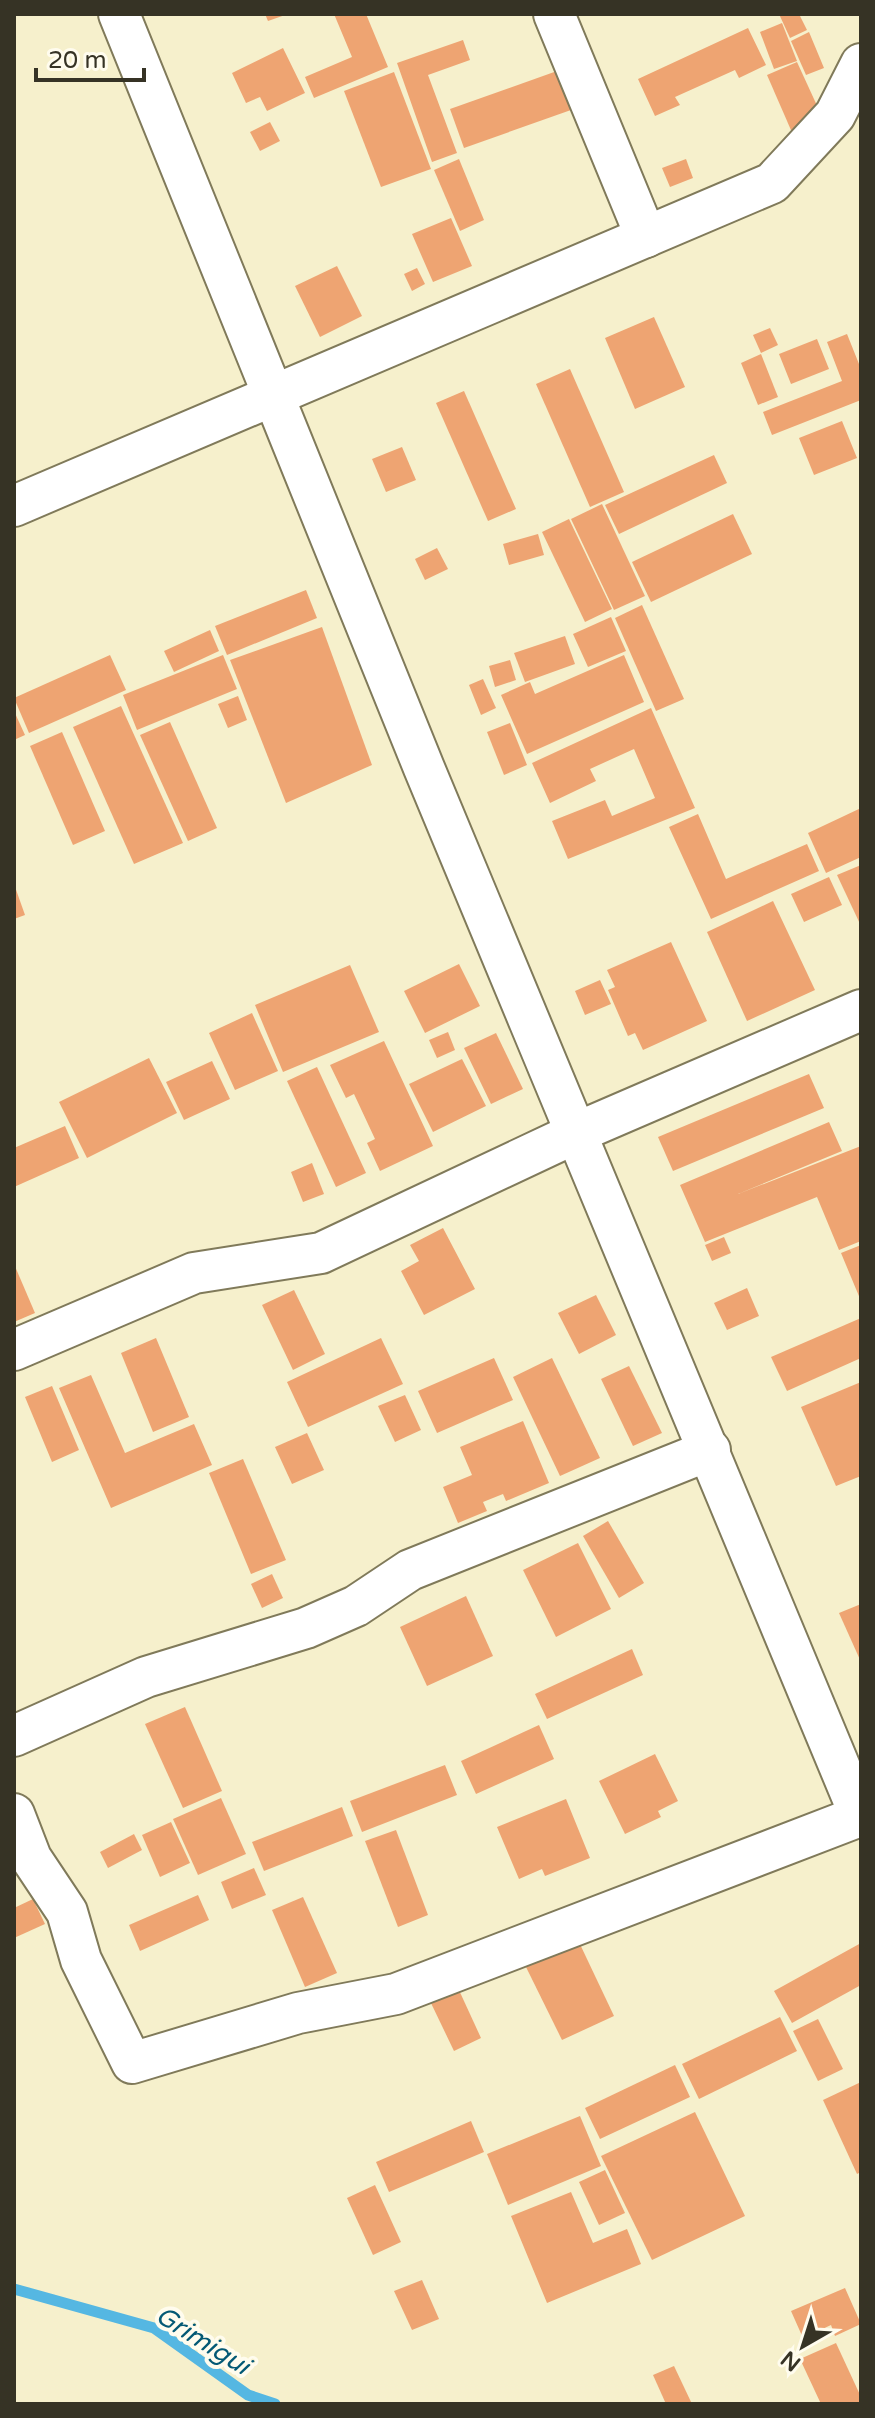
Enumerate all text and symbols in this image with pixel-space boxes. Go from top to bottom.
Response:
scale bar [36,32,144,82]
text: 20 m [48,46,106,75]
water label: Grimigui [150,2299,259,2383]
north arrow [763,2306,843,2386]
text: N [776,2345,806,2376]

